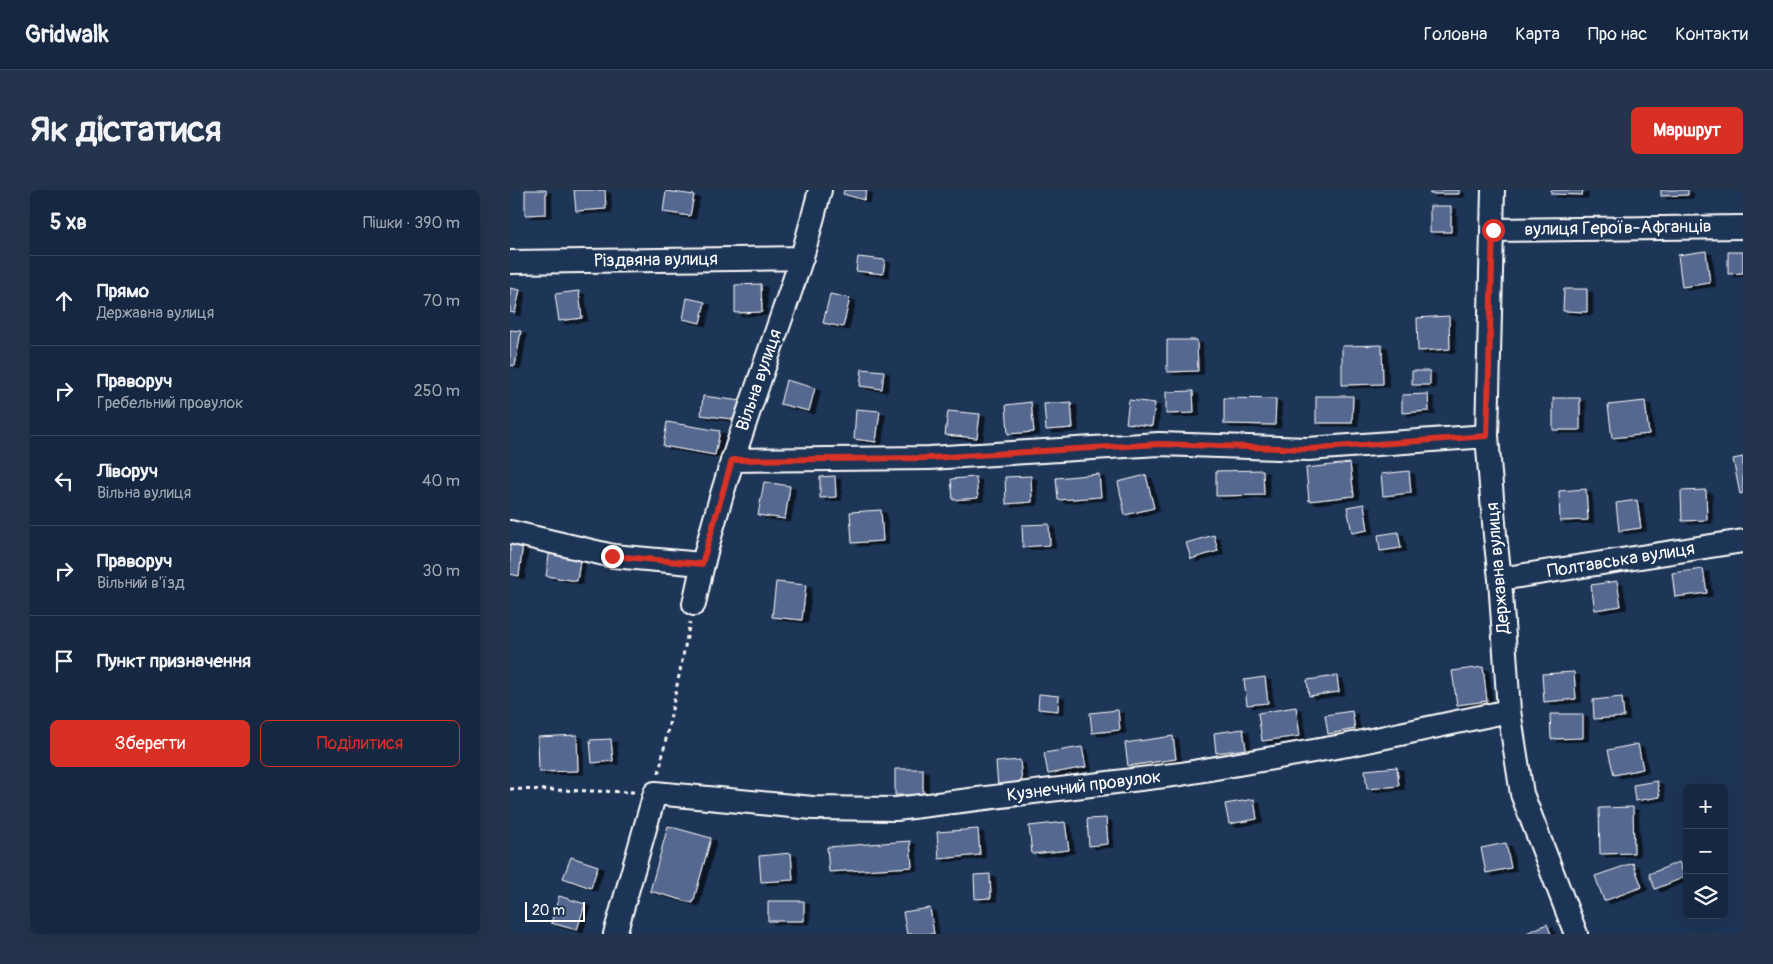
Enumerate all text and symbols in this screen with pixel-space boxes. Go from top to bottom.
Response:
text: Gridwalk [25,20,109,49]
text: Головна [1424,23,1487,46]
text: Карта [1515,23,1560,46]
text: Про нас [1588,23,1647,46]
text: Контакти [1675,23,1748,46]
button: Маршрут [1631,107,1743,154]
text: Як дістатися [30,108,221,152]
text: 5 хв [50,209,87,236]
text: Пішки · 390 m [363,213,460,233]
street label: вулиця Героїв-Афганців [1524,215,1712,241]
route start [1482,219,1505,242]
street label: Різдвяна вулиця [594,247,718,273]
text: Прямо [97,279,149,303]
icon: ahead [50,287,78,315]
text: 70 m [423,291,460,311]
text: Державна вулиця [97,303,214,323]
street label: Вільна вулиця [731,326,787,434]
text: Праворуч [97,369,172,393]
icon: right [50,377,78,405]
text: 250 m [414,381,460,401]
text: Гребельний провулок [97,393,243,413]
text: Ліворуч [97,459,158,483]
icon: left [50,467,78,495]
text: 40 m [422,471,460,491]
text: Вільна вулиця [97,483,191,503]
street label: Державна вулиця [1481,501,1515,636]
street label: Полтавська вулиця [1546,537,1696,583]
route end [601,545,624,568]
text: Праворуч [97,549,172,573]
icon: right [50,557,78,585]
text: 30 m [422,561,460,581]
text: Вільний в'їзд [97,573,185,593]
icon: arrive [50,647,78,675]
text: Пункт призначення [97,649,251,673]
button: Зберегти [50,720,250,767]
button: Поділитися [260,720,460,767]
street label: Кузнечний провулок [1005,765,1163,807]
map controls [1683,784,1728,919]
button: + [1683,784,1728,829]
button: − [1683,829,1728,874]
button: layers [1683,874,1728,919]
scale bar [525,899,585,922]
text: 20 m [532,902,565,919]

